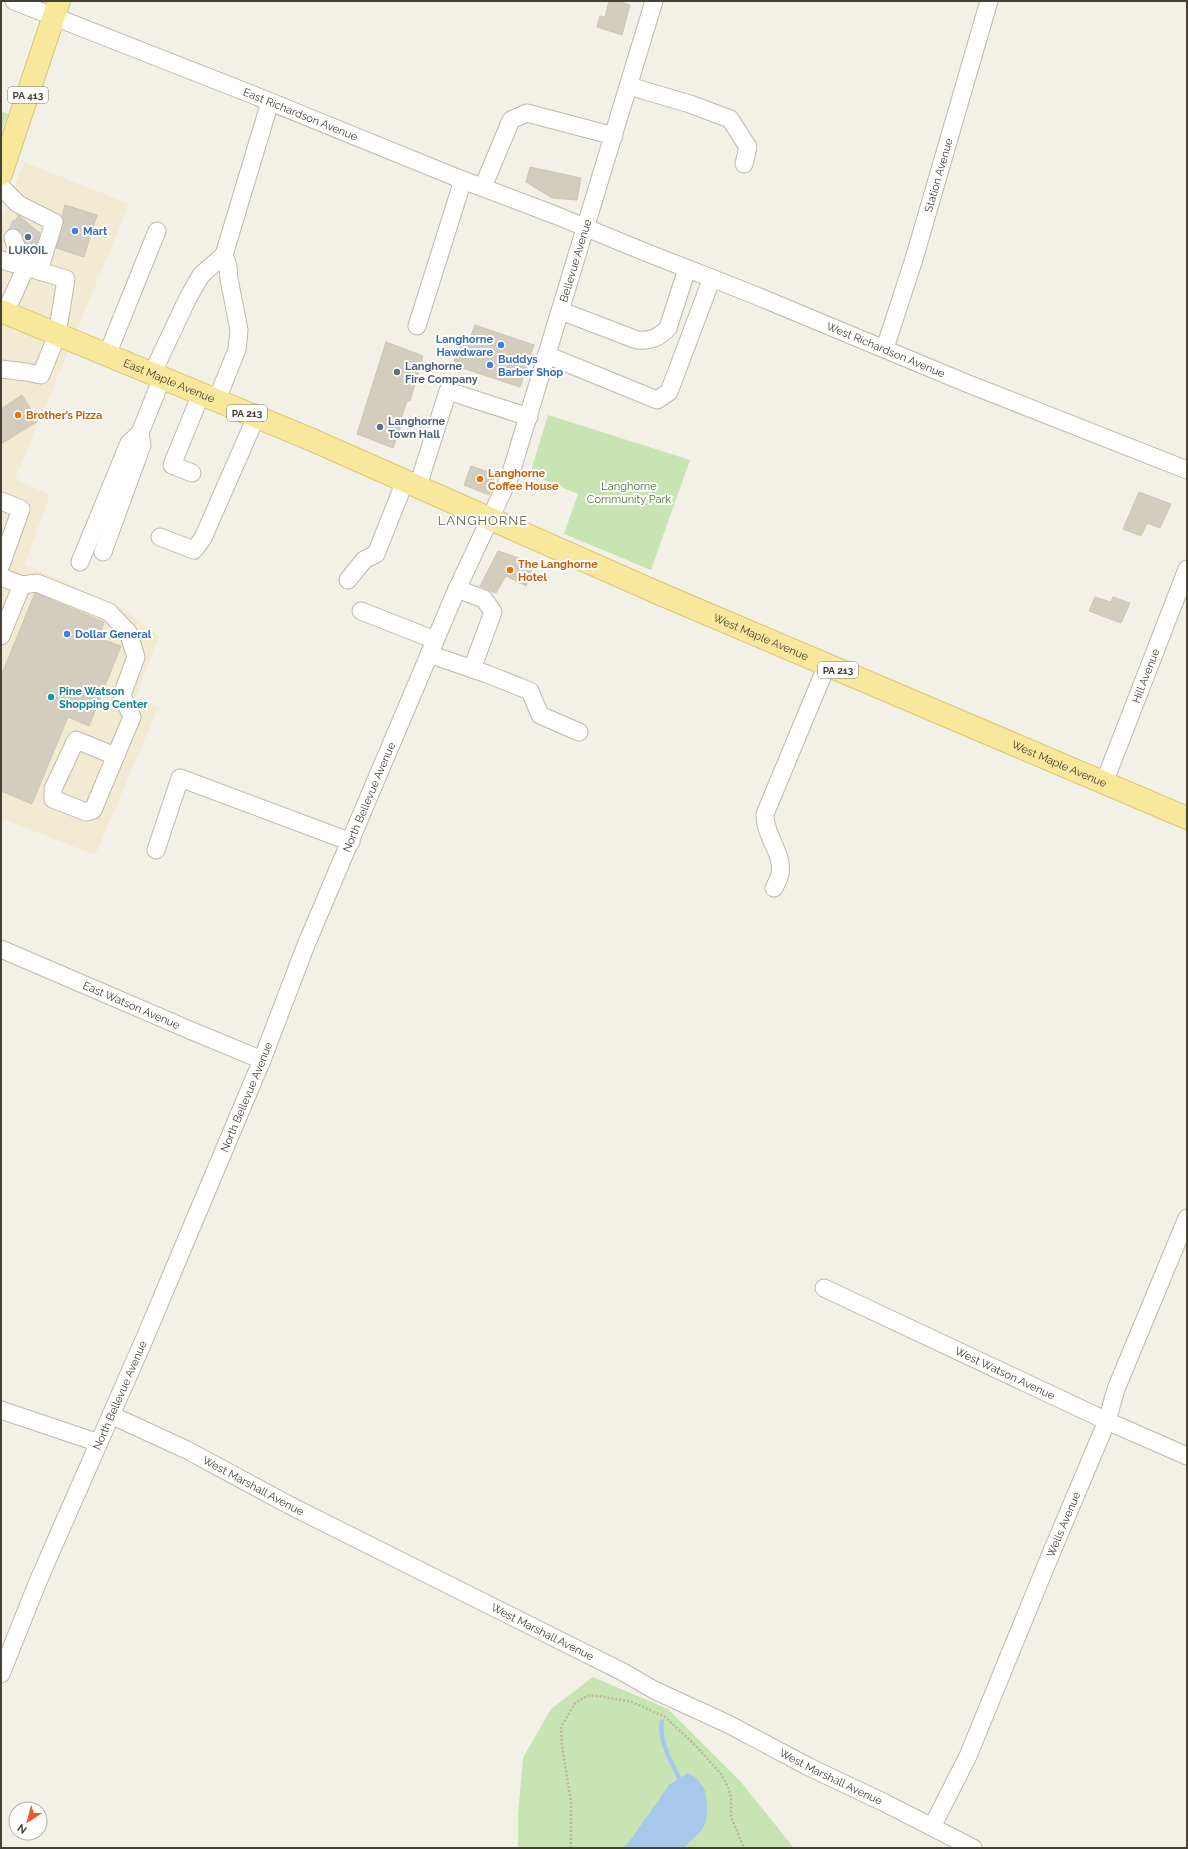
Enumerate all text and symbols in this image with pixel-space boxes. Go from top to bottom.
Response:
street label: East Richardson Avenue [241,86,360,144]
road number: PA 413 [8,87,48,103]
street label: Station Avenue [922,136,956,214]
street label: Bellevue Avenue [557,217,595,304]
place label: Mart [83,225,108,238]
marker: Mart [70,226,80,236]
marker: LUKOIL [23,232,33,242]
place label: LUKOIL [8,244,48,257]
street label: West Richardson Avenue [824,320,947,381]
place label: Langhorne Hawdware [436,333,493,359]
marker: Langhorne Hawdware [496,340,506,350]
place label: Buddys Barber Shop [498,353,563,379]
street label: East Maple Avenue [121,356,217,406]
place label: Langhorne Fire Company [405,360,478,386]
marker: Buddys Barber Shop [485,360,495,370]
marker: Langhorne Fire Company [392,367,402,377]
road number: PA 213 [227,405,267,421]
place label: Brother’s Pizza [26,409,102,422]
marker: Brother’s Pizza [13,410,23,420]
place label: Langhorne Town Hall [388,415,446,441]
marker: Langhorne Town Hall [375,422,385,432]
place label: Langhorne Coffee House [488,467,559,493]
marker: Langhorne Coffee House [475,474,485,484]
park label: Langhorne Community Park [587,480,671,506]
district label: LANGHORNE [438,513,528,528]
place label: The Langhorne Hotel [518,558,598,584]
marker: The Langhorne Hotel [505,565,515,575]
street label: West Maple Avenue [711,611,811,663]
place label: Dollar General [75,628,152,641]
marker: Dollar General [62,629,72,639]
street label: Hill Avenue [1130,646,1163,705]
road number: PA 213 [818,662,858,678]
place label: Pine Watson Shopping Center [59,685,149,711]
marker: Pine Watson Shopping Center [46,692,56,702]
street label: West Maple Avenue [1010,738,1109,790]
street label: North Bellevue Avenue [340,740,398,854]
street label: East Watson Avenue [81,979,182,1032]
street label: North Bellevue Avenue [218,1040,275,1154]
street label: North Bellevue Avenue [91,1338,150,1452]
street label: West Watson Avenue [953,1345,1057,1403]
street label: West Marshall Avenue [200,1454,306,1519]
street label: Wells Avenue [1044,1490,1084,1559]
street label: West Marshall Avenue [489,1601,596,1664]
street label: West Marshall Avenue [777,1746,885,1808]
north arrow [8,1801,48,1841]
text: N [15,1821,30,1836]

